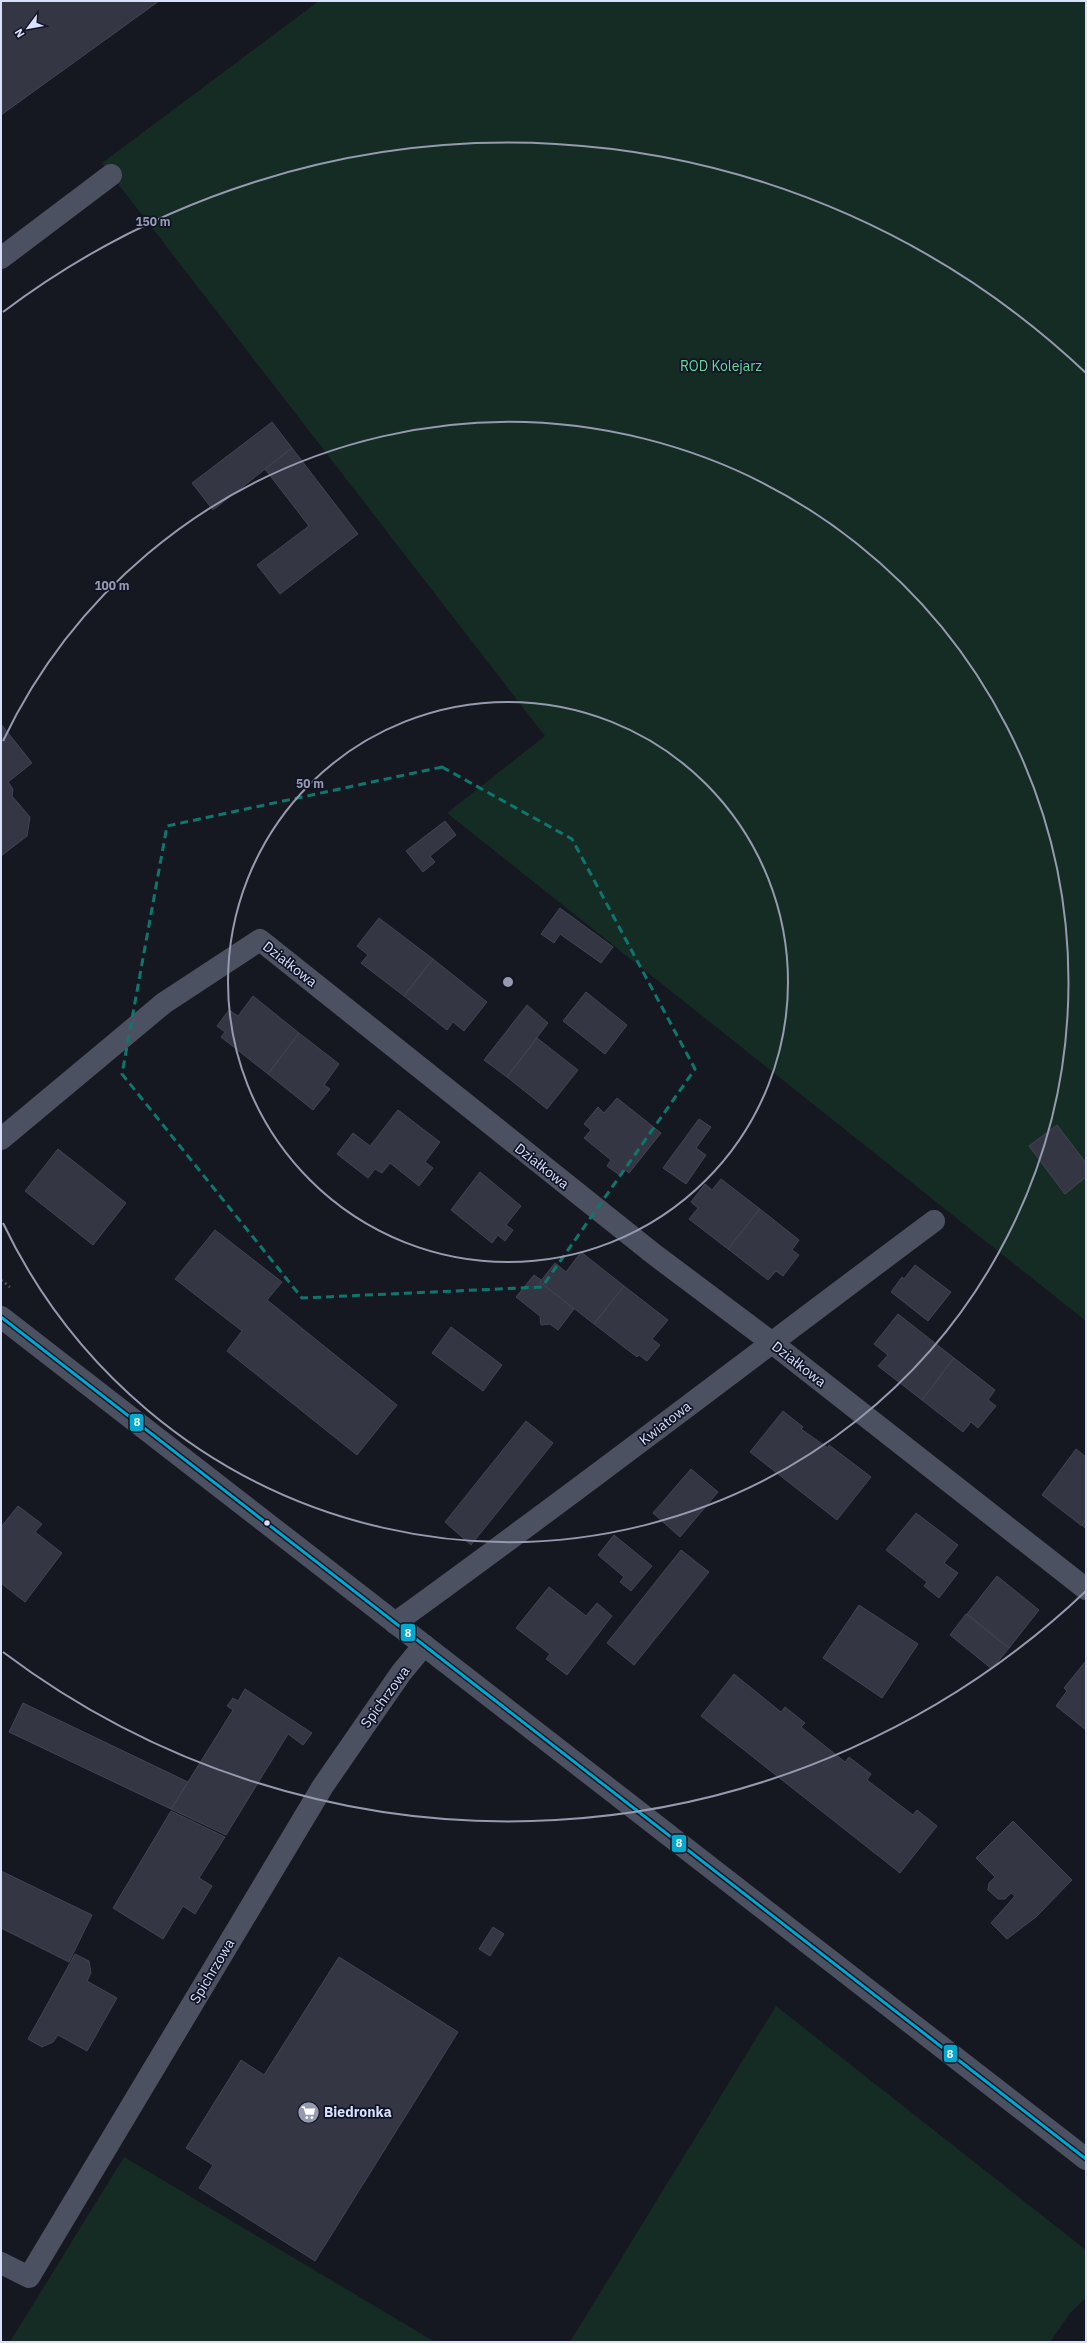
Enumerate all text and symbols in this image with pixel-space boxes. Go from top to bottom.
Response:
north arrow [8,8,48,48]
text: N [11,26,28,40]
text: 150 m [135,214,171,229]
park label: ROD Kolejarz [680,357,762,375]
text: 100 m [94,578,130,593]
text: 50 m [296,776,324,791]
street label: Działkowa [259,937,321,991]
centre of rings [501,975,515,989]
street label: Działkowa [511,1139,573,1193]
street label: Działkowa [768,1337,830,1391]
street label: Kwiatowa [635,1397,695,1449]
line badge: 8 [129,1413,144,1432]
text: 8 [134,1415,141,1429]
unlabelled marker [262,1518,272,1528]
line badge: 8 [400,1623,416,1642]
text: 8 [405,1626,412,1640]
street label: Spichrzowa [357,1662,414,1731]
line badge: 8 [671,1834,687,1853]
text: 8 [676,1836,683,1850]
street label: Spichrzowa [186,1935,239,2007]
line badge: 8 [943,2044,958,2063]
text: 8 [947,2047,954,2061]
supermarket icon: Biedronka [296,2099,322,2125]
place label: Biedronka [324,2103,392,2121]

